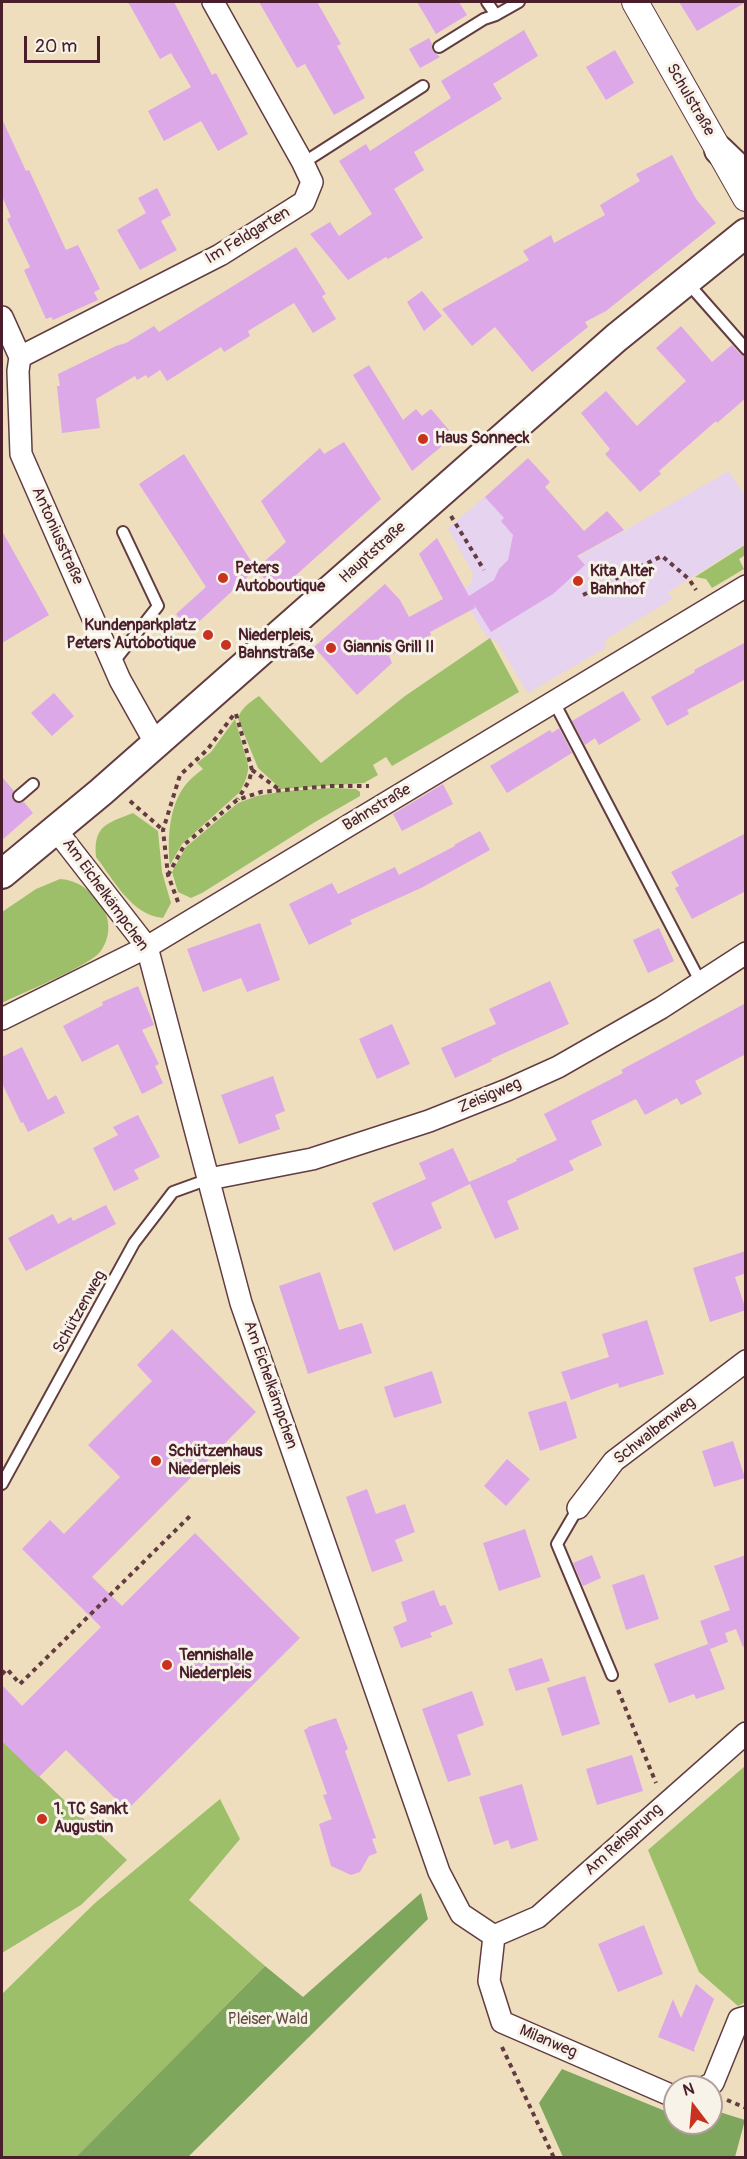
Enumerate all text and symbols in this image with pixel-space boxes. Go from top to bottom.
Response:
scale bar [27,24,104,62]
text: 20 m [35,35,77,58]
street label: Schulstraße [662,60,718,140]
street label: Im Feldgarten [202,203,294,269]
place label: Haus Sonneck [435,429,529,449]
marker: Haus Sonneck [416,432,430,446]
street label: Antoniusstraße [27,484,87,588]
street label: Hauptstraße [336,518,410,588]
place label: Peters Autoboutique [235,559,325,597]
place label: Kita Alter Bahnhof [590,562,654,600]
marker: Peters Autoboutique [216,571,230,585]
marker: Kita Alter Bahnhof [571,574,585,588]
place label: Kundenparkplatz Peters Autobotique [67,616,196,654]
place label: Niederpleis, Bahnstraße [238,626,314,664]
marker: Kundenparkplatz Peters Autobotique [201,628,215,642]
marker: Niederpleis, Bahnstraße [219,638,233,652]
place label: Giannis Grill II [343,638,434,658]
marker: Giannis Grill II [324,641,338,655]
street label: Bahnstraße [339,780,415,836]
street label: Am Eichelkämpchen [58,835,152,955]
street label: Zeisigweg [456,1074,524,1118]
street label: Schützenweg [49,1267,111,1357]
street label: Am Eichelkämpchen [239,1318,301,1452]
street label: Schwalbenweg [610,1393,700,1469]
place label: Schützenhaus Niederpleis [168,1442,262,1480]
marker: Schützenhaus Niederpleis [149,1454,163,1468]
place label: Tennishalle Niederpleis [179,1646,253,1684]
marker: Tennishalle Niederpleis [160,1658,174,1672]
place label: 1. TC Sankt Augustin [54,1800,128,1838]
street label: Am Rehsprung [581,1800,667,1880]
marker: 1. TC Sankt Augustin [35,1812,49,1826]
park label: Pleiser Wald [228,2010,308,2030]
street label: Milanweg [516,2021,580,2063]
north arrow [663,2075,723,2135]
text: N [681,2079,697,2101]

